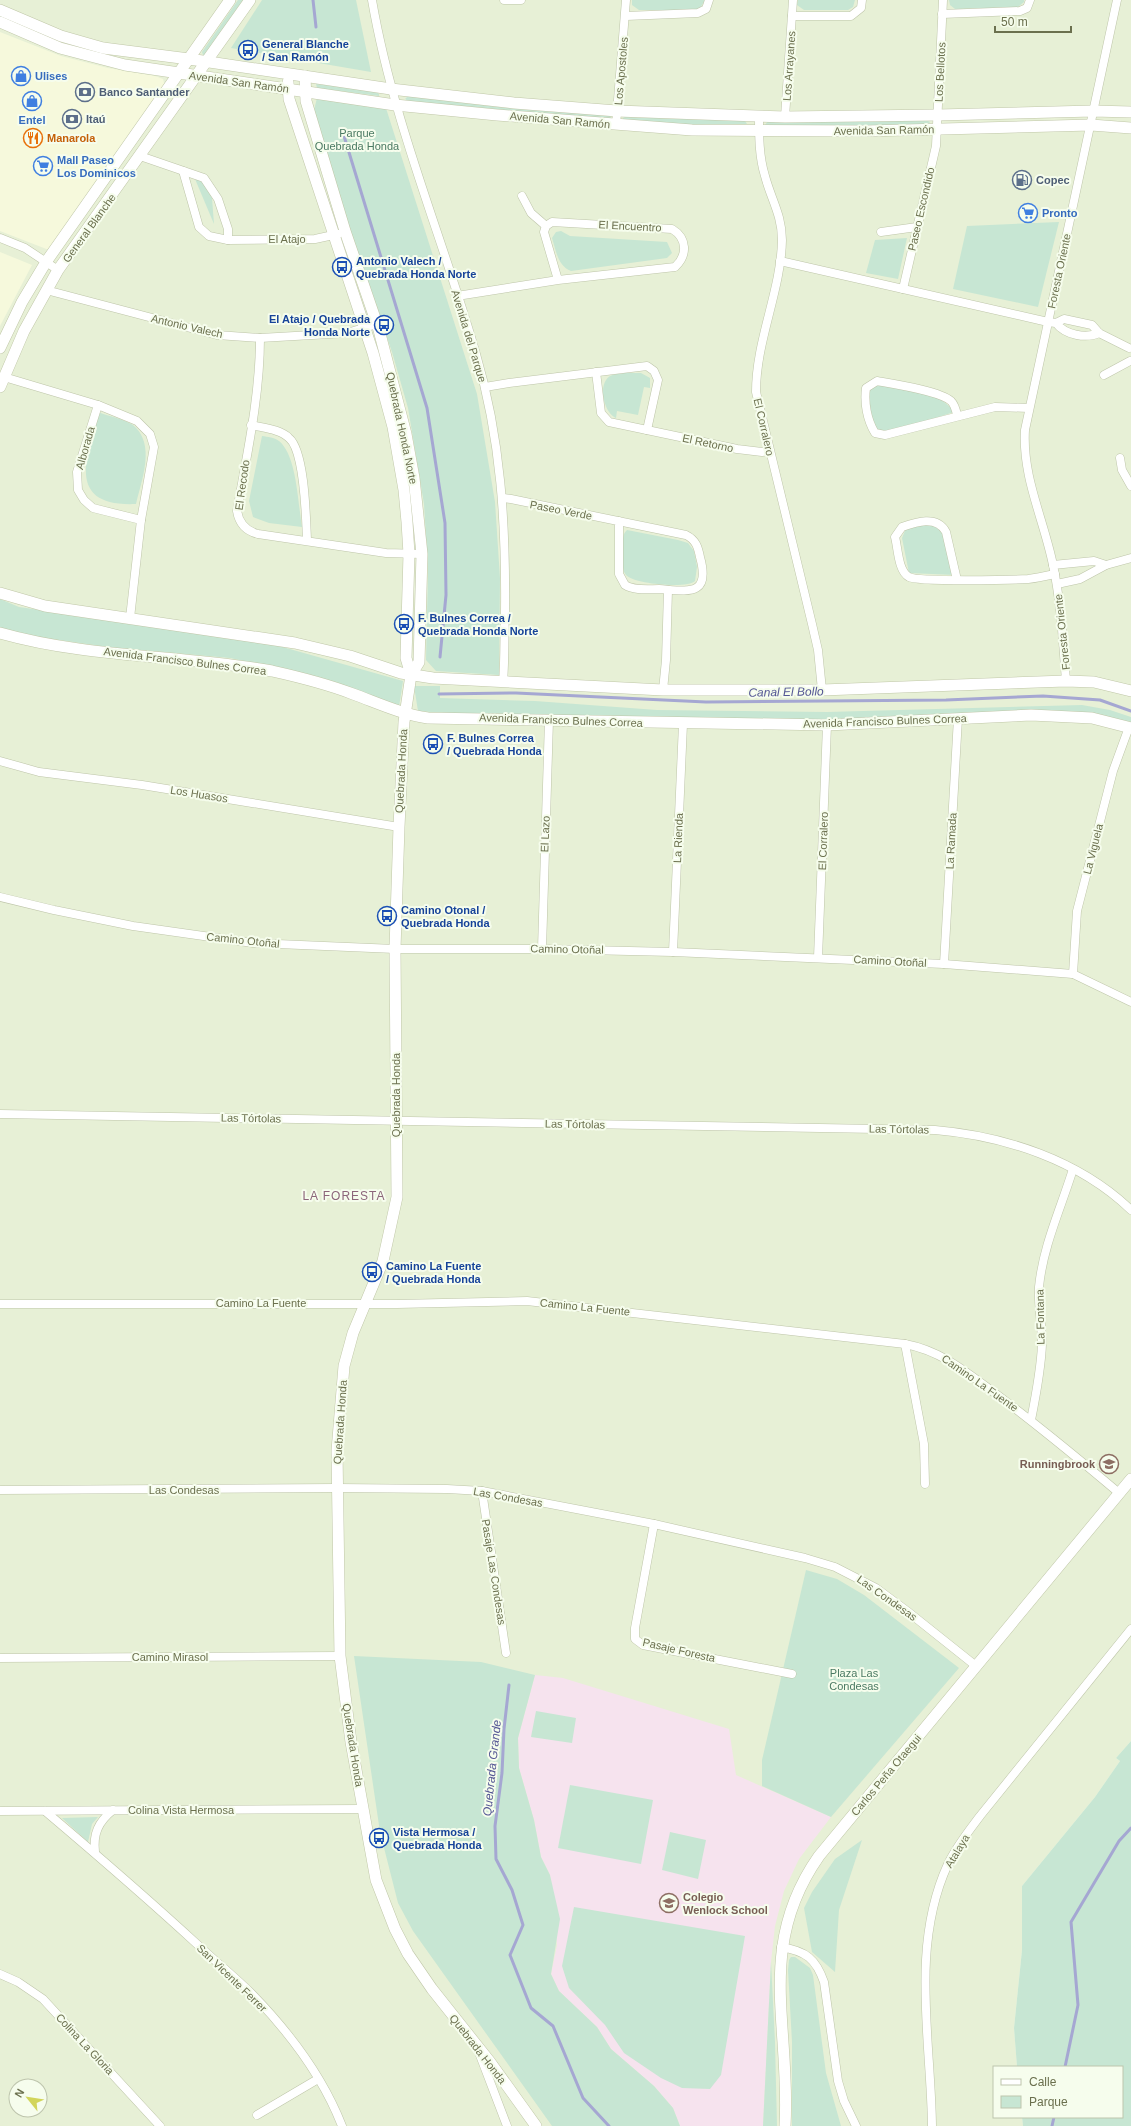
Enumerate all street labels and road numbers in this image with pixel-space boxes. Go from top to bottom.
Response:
street label: Los Arrayanes [781,30,797,101]
street label: Los Apostoles [612,36,630,106]
street label: Los Bellotos [932,41,948,102]
street label: Avenida San Ramón [188,69,290,95]
street label: Avenida San Ramón [509,110,611,130]
street label: Avenida San Ramón [834,123,934,137]
street label: Paseo Escondido [906,166,936,252]
street label: General Blanche [60,191,118,265]
street label: El Encuentro [598,218,662,234]
street label: Foresta Oriente [1045,232,1073,310]
street label: El Atajo [268,233,306,245]
street label: Avenida del Parque [449,288,489,384]
street label: Antonio Valech [150,312,224,340]
street label: Quebrada Honda Norte [384,371,420,485]
street label: El Corralero [752,397,776,457]
street label: Alborada [73,424,97,471]
street label: El Retorno [681,432,735,454]
street label: El Recodo [233,459,251,511]
street label: Paseo Verde [529,498,593,522]
street label: Foresta Oriente [1052,593,1072,671]
street label: Avenida Francisco Bulnes Correa [103,645,268,677]
street label: Avenida Francisco Bulnes Correa [479,711,644,729]
street label: Avenida Francisco Bulnes Correa [803,712,968,730]
street label: Quebrada Honda [393,728,409,813]
street label: Los Huasos [169,784,229,805]
street label: El Corralero [816,811,830,871]
street label: La Ramada [944,811,959,870]
street label: La Rienda [671,812,685,863]
street label: El Lazo [538,815,552,853]
street label: La Viguela [1081,822,1105,876]
street label: Camino Otoñal [206,930,280,950]
street label: Camino Otoñal [530,942,604,956]
street label: Camino Otoñal [853,953,927,969]
street label: Quebrada Honda [390,1052,402,1137]
street label: Las Tórtolas [221,1111,282,1125]
street label: Las Tórtolas [545,1117,606,1131]
street label: Las Tórtolas [869,1122,930,1136]
street label: La Fontana [1033,1288,1046,1345]
street label: Camino La Fuente [539,1296,631,1318]
street label: Camino La Fuente [216,1297,306,1309]
street label: Camino La Fuente [939,1352,1021,1414]
street label: Quebrada Honda [331,1379,349,1465]
street label: Las Condesas [149,1484,220,1496]
street label: Las Condesas [472,1485,544,1509]
street label: Pasaje Las Condesas [480,1518,508,1626]
street label: Las Condesas [855,1573,920,1623]
street label: Pasaje Foresta [642,1636,717,1664]
street label: Camino Mirasol [132,1651,208,1663]
street label: Quebrada Honda [340,1702,366,1788]
street label: Carlos Peña Otaegui [849,1732,923,1818]
street label: Colina Vista Hermosa [128,1804,235,1816]
street label: Atalaya [942,1831,972,1870]
street label: San Vicente Ferrer [195,1942,270,2015]
street label: Colina La Gloria [54,2011,117,2078]
street label: Quebrada Honda [447,2012,509,2087]

